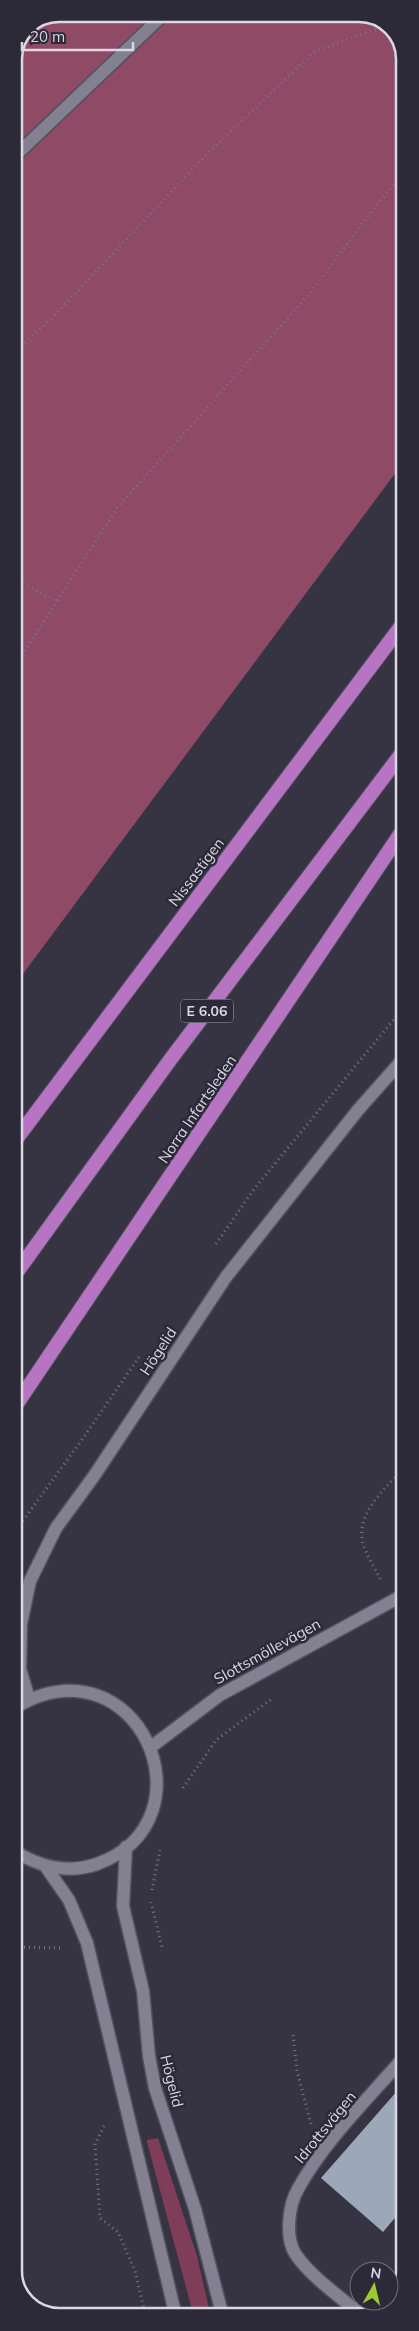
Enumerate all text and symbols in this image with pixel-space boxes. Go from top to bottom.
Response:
scale bar [22,20,134,52]
text: 20 m [30,27,65,46]
street label: Nissastigen [164,834,228,910]
road number: E 6.06 [181,999,233,1022]
street label: Norra Infartsleden [154,1051,240,1167]
street label: Högelid [135,1323,181,1379]
street label: Slottsmöllevägen [210,1614,324,1688]
street label: Högelid [156,2053,188,2109]
street label: Idrottsvägen [290,2087,360,2167]
north arrow [349,2261,399,2311]
text: N [369,2263,382,2283]

